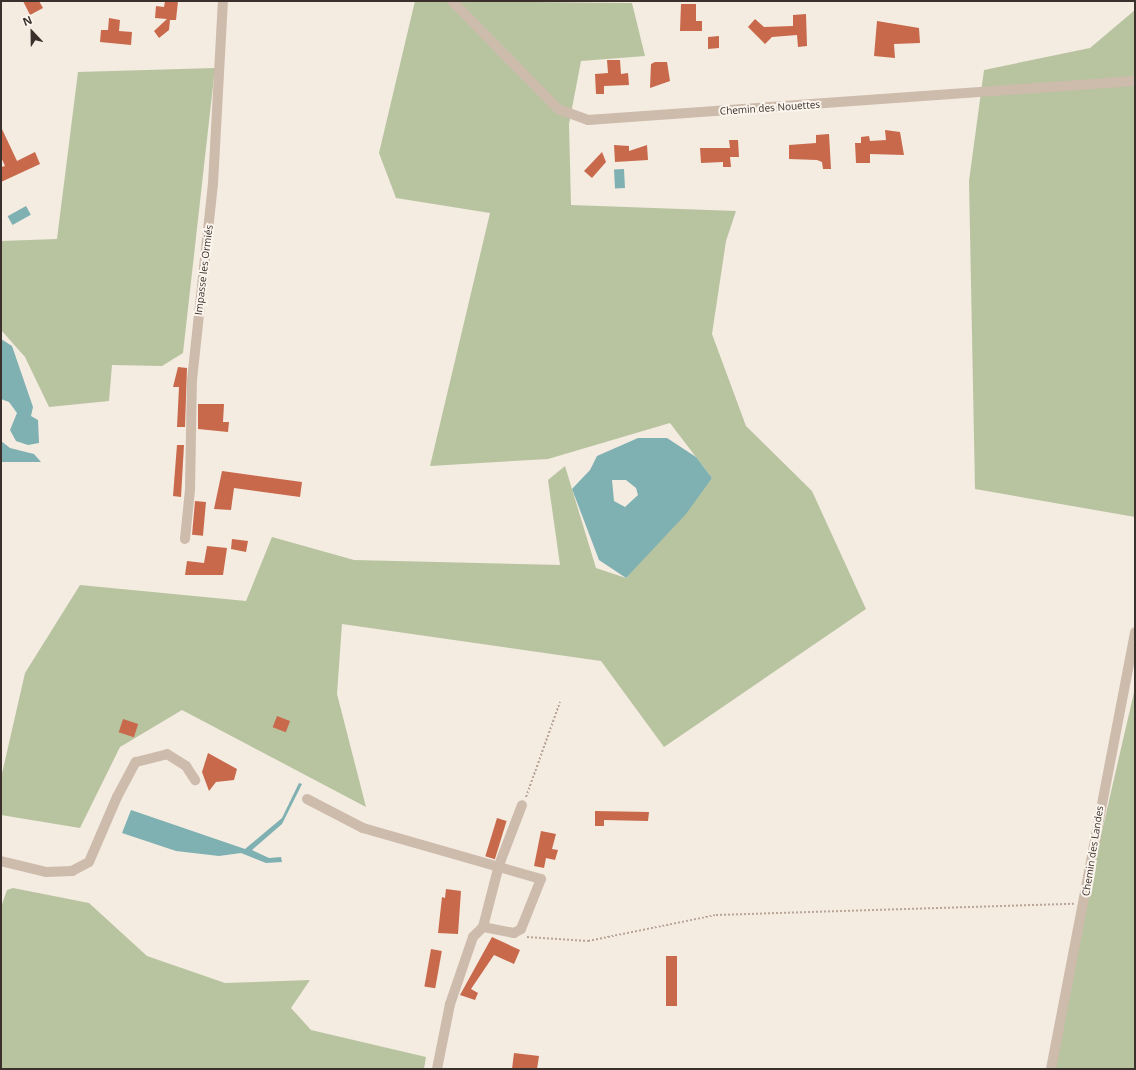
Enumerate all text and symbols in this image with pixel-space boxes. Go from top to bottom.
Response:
north arrow [12,12,52,52]
text: N [20,12,34,29]
street label: Chemin des Nouettes [719,99,821,117]
street label: Impasse les Ormiés [192,224,216,316]
street label: Chemin des Landes [1080,805,1106,897]

